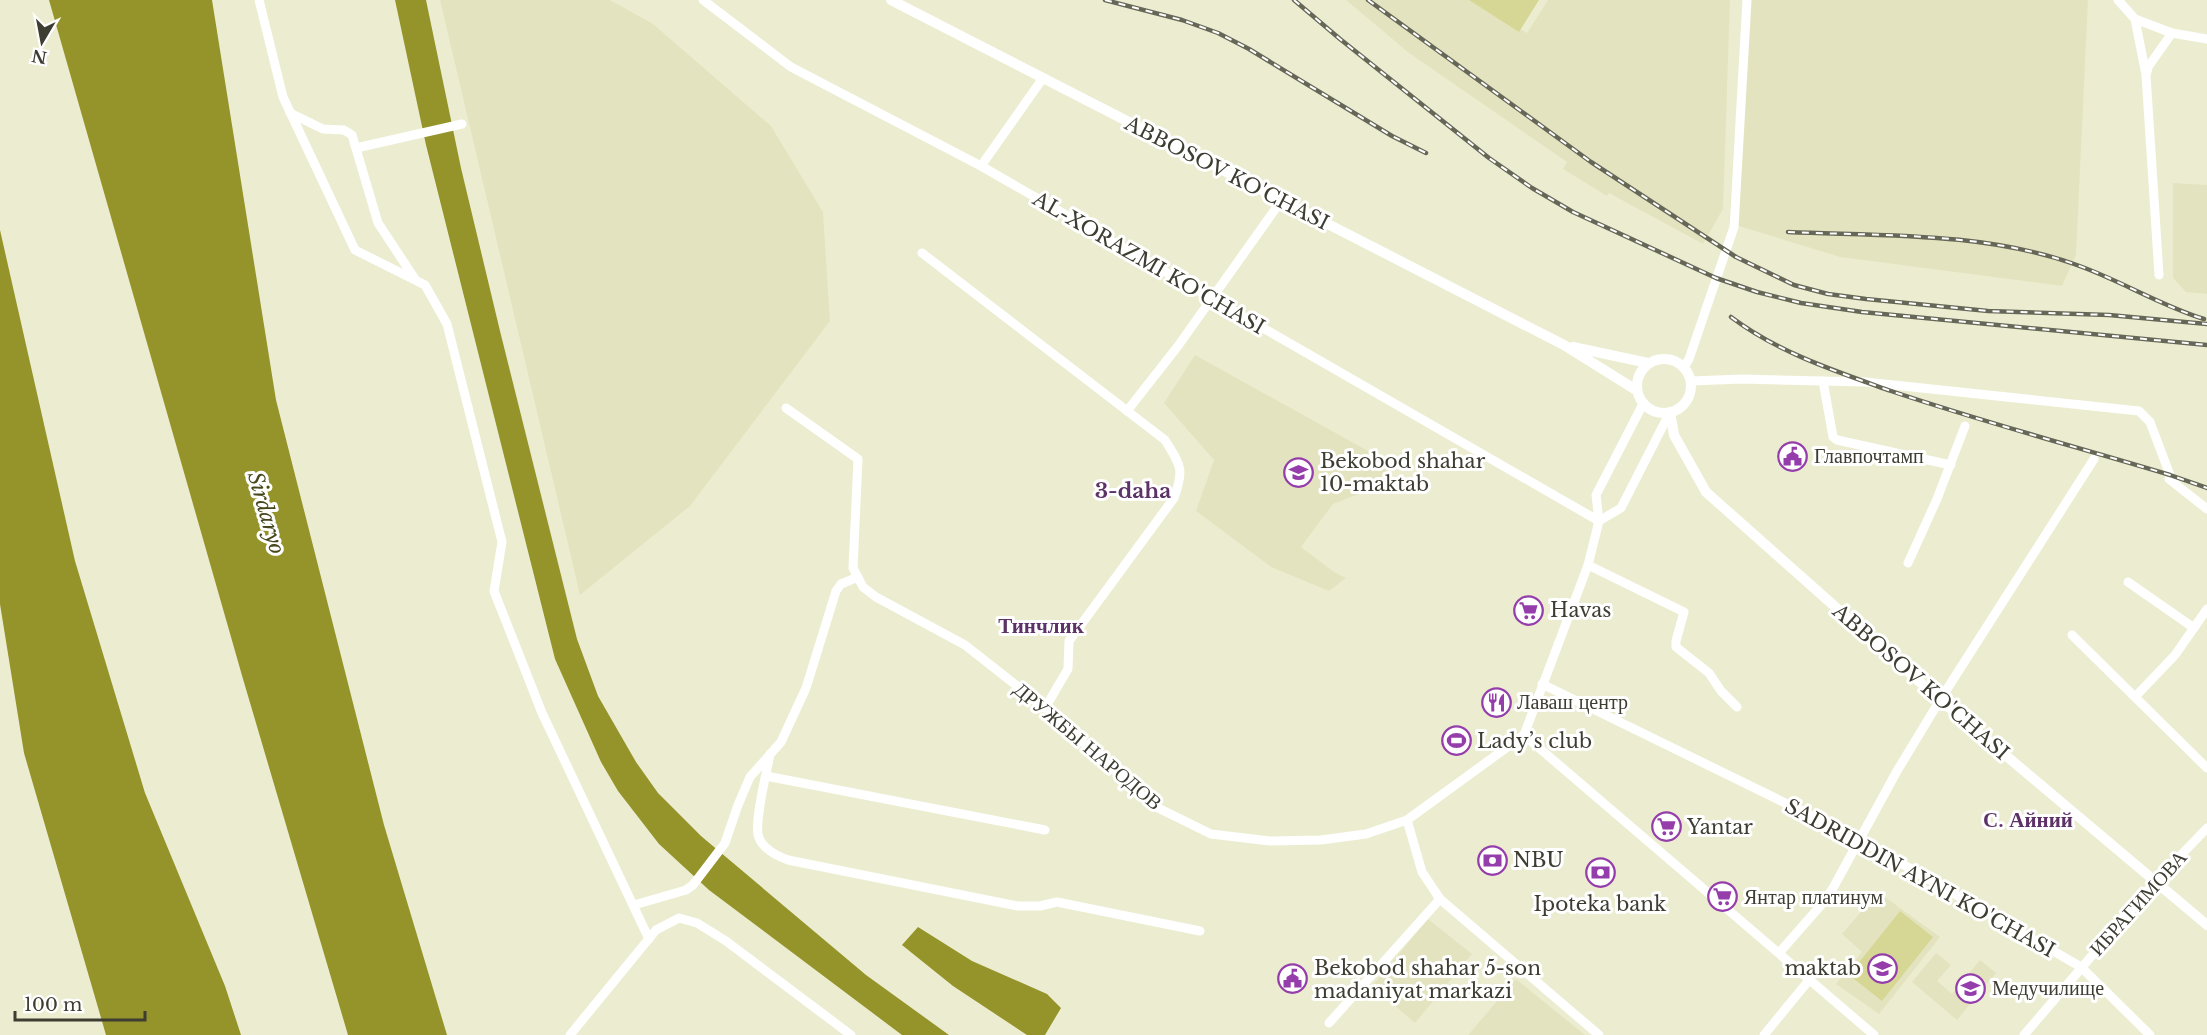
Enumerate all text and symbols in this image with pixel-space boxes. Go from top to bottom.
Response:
north arrow [12,12,72,72]
text: N [30,46,49,68]
street label: ABBOSOV KO'CHASI [1120,111,1333,235]
street label: AL-XORAZMI KO'CHASI [1028,186,1269,339]
public building icon: Главпочтамп [1777,440,1809,472]
place label: Главпочтамп [1814,444,1924,468]
place label: Bekobod shahar 10-maktab [1320,449,1486,496]
school or university icon: Bekobod shahar 10-maktab [1283,457,1315,489]
water label: Sirdaryo [242,469,290,557]
district label: 3-daha [1095,478,1171,504]
supermarket icon: Havas [1513,594,1545,626]
place label: Havas [1550,598,1611,622]
street label: ABBOSOV KO'CHASI [1827,598,2014,765]
district label: Тинчлик [998,613,1085,639]
street label: ДРУЖБЫ НАРОДОВ [1009,677,1167,815]
restaurant icon: Лаваш центр [1480,686,1512,718]
place label: Лаваш центр [1517,690,1628,714]
sports icon: Lady’s club [1440,725,1472,757]
place label: Lady’s club [1477,729,1592,753]
street label: SADRIDDIN AYNI KO'CHASI [1781,794,2059,962]
district label: С. Айний [1983,807,2073,833]
supermarket icon: Yantar [1650,811,1682,843]
place label: Yantar [1686,815,1753,839]
bank icon: NBU [1476,844,1508,876]
street label: ИБРАГИМОВА [2084,845,2192,961]
place label: NBU [1513,848,1563,872]
bank icon: Ipoteka bank [1584,857,1616,889]
supermarket icon: Янтар платинум [1707,881,1739,913]
place label: Янтар платинум [1744,885,1884,909]
place label: Ipoteka bank [1534,892,1667,916]
school or university icon: maktab [1866,952,1898,984]
place label: Bekobod shahar 5-son madaniyat markazi [1314,956,1541,1003]
place label: maktab [1784,956,1861,980]
public building icon: Bekobod shahar 5-son madaniyat markazi [1277,963,1309,995]
school or university icon: Медучилище [1955,972,1987,1004]
place label: Медучилище [1992,976,2104,1000]
scale bar [15,984,146,1022]
text: 100 m [24,994,82,1016]

